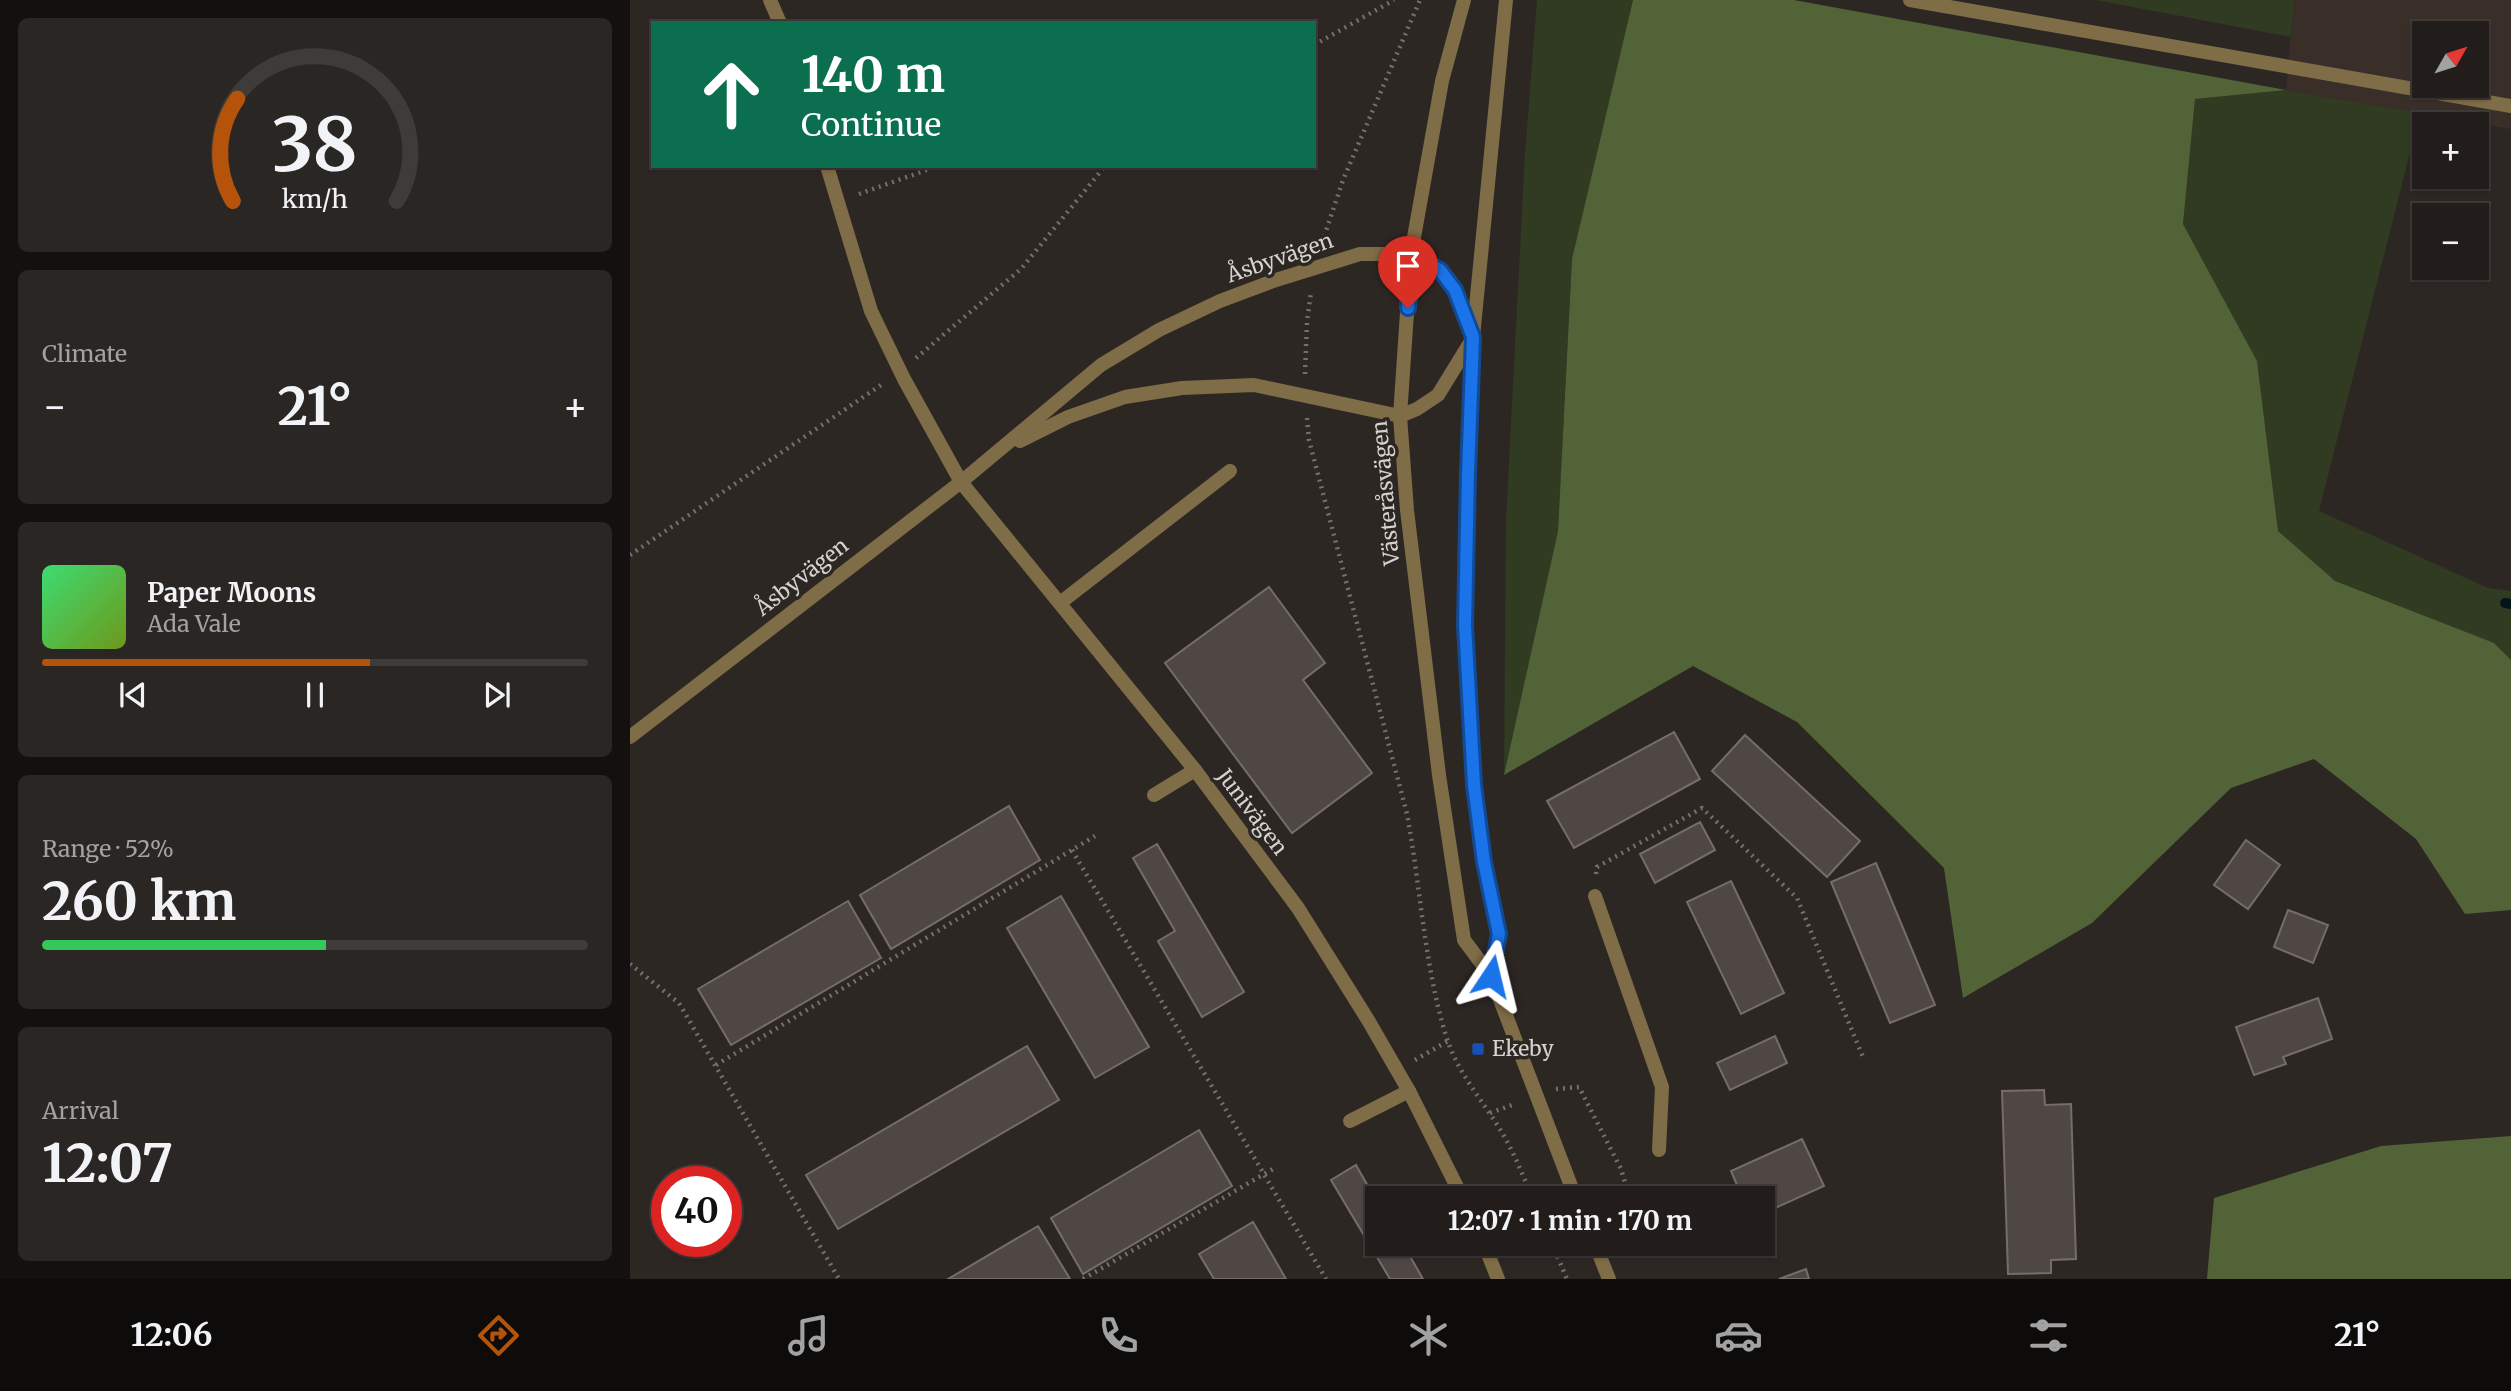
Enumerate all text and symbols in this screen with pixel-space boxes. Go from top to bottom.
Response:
north arrow [2412,21,2488,98]
map controls [2412,21,2489,280]
text: 140 m [801,44,945,105]
icon: ahead [686,49,777,140]
text: 38 [272,99,358,191]
text: Continue [801,105,941,145]
button: + [2412,112,2489,189]
text: km/h [282,183,348,215]
button: − [2412,203,2489,280]
street label: Åsbyvägen [1222,226,1337,289]
pin [1378,236,1438,308]
icon: arrive [1389,247,1427,285]
text: Climate [42,339,127,368]
text: 21° [277,374,353,439]
text: − [42,383,67,430]
text: + [563,383,588,430]
street label: Västeråsvägen [1366,419,1405,568]
street label: Åsbyvägen [748,531,854,622]
text: Paper Moons [147,576,316,609]
text: Ada Vale [147,609,241,638]
icon: previous [114,676,152,714]
icon: pause [296,676,334,714]
icon: next [478,676,516,714]
street label: Junivägen [1211,762,1294,860]
text: Range · 52% [42,834,174,863]
text: 260 km [42,869,236,934]
position arrow [1454,939,1528,1013]
place label: Ekeby [1492,1035,1555,1062]
marker: Ekeby [1470,1041,1486,1057]
text: Arrival [42,1096,119,1125]
text: 12:07 [42,1131,173,1196]
speed limit sign: 40 [651,1166,742,1257]
text: 12:07 · 1 min · 170 m [1448,1204,1692,1237]
icon: directions [474,1311,523,1360]
icon: music [784,1311,833,1360]
icon: phone [1094,1311,1143,1360]
icon: climate [1404,1311,1453,1360]
icon: car [1714,1311,1763,1360]
icon: filters [2024,1311,2073,1360]
text: 12:06 [131,1315,212,1355]
text: 21° [2334,1315,2380,1355]

